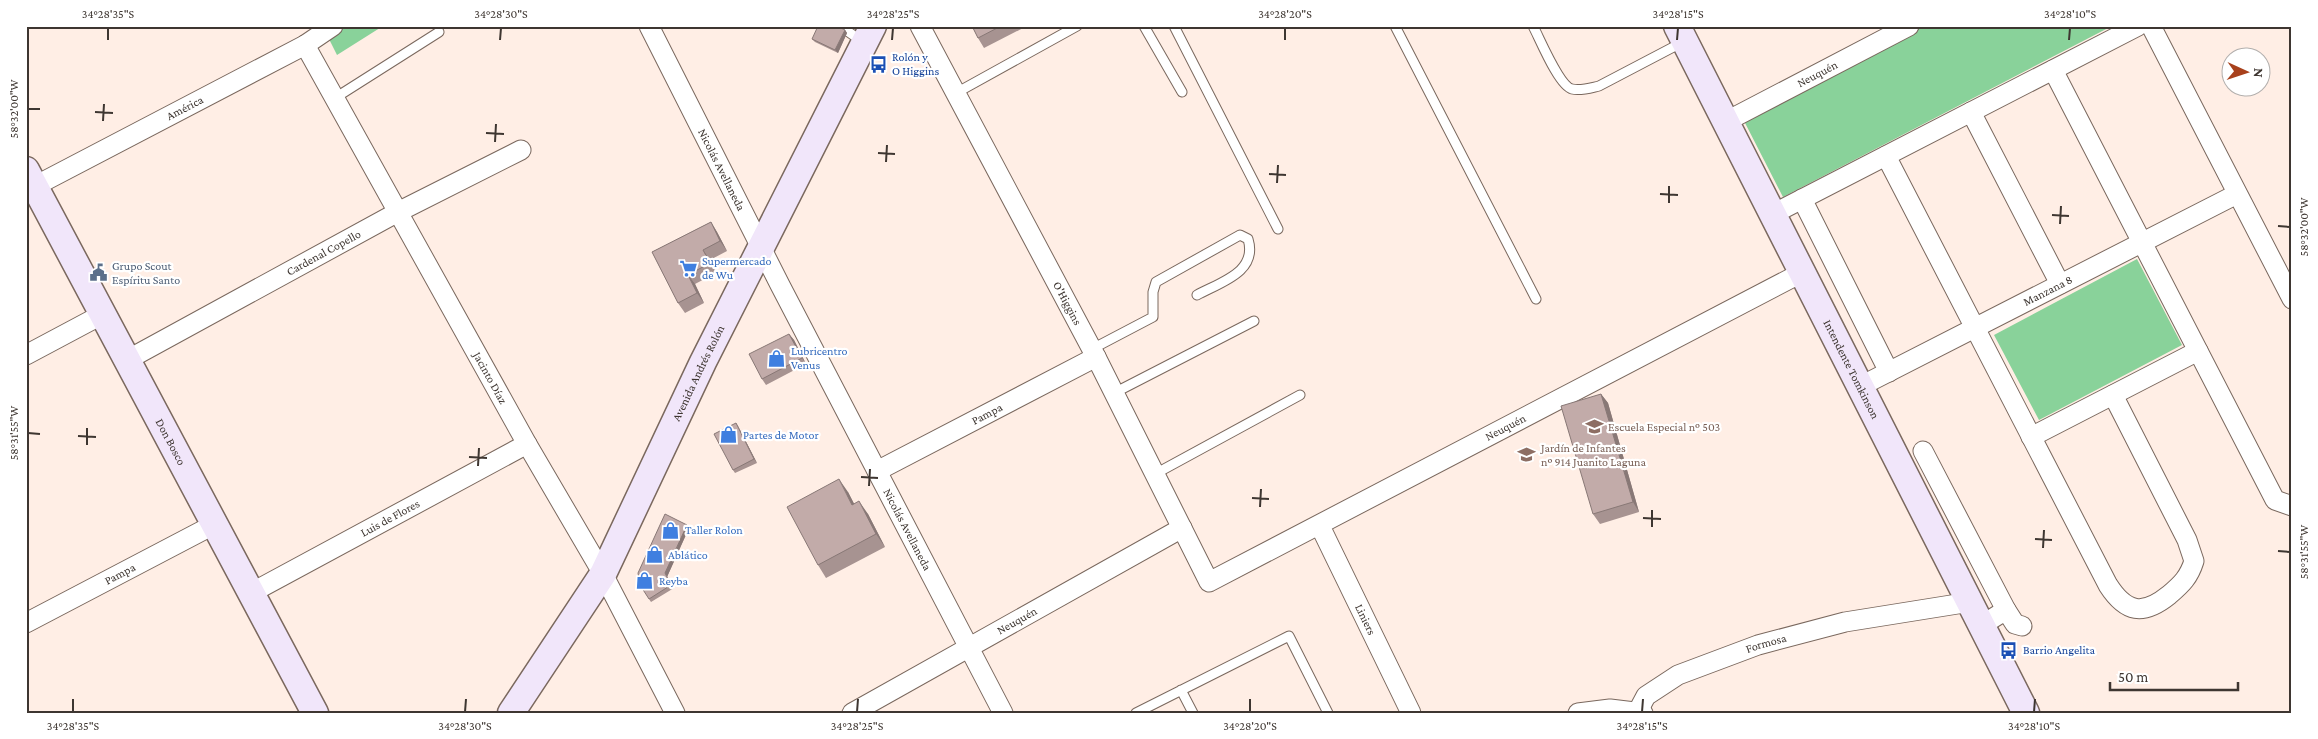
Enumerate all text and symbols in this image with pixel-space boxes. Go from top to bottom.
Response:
text: 34°28'35"S [82,7,135,21]
text: 34°28'30"S [474,7,528,21]
text: 34°28'25"S [867,7,920,21]
text: 34°28'20"S [1258,7,1312,21]
text: 34°28'15"S [1652,7,1704,21]
text: 34°28'10"S [2044,7,2096,21]
north arrow [2220,48,2270,98]
place label: Rolón y O Higgins [892,50,939,78]
bus stop icon: Rolón y O Higgins [868,54,888,74]
street label: Neuquén [1795,57,1840,90]
text: N [2251,67,2267,78]
text: 58°32'00"W [7,79,21,139]
street label: América [164,92,206,123]
street label: Nicolás Avellaneda [695,126,749,214]
text: 58°32'00"W [2297,197,2311,257]
street label: Cardenal Copello [284,227,363,279]
place label: Supermercado de Wu [702,254,772,282]
supermarket icon: Supermercado de Wu [678,258,698,278]
place label: Grupo Scout Espíritu Santo [112,259,180,287]
public building icon: Grupo Scout Espíritu Santo [88,263,108,283]
street label: Manzana 8 [2021,272,2075,309]
street label: O'Higgins [1050,279,1085,328]
street label: Intendente Tomkinson [1820,317,1883,422]
street label: Avenida Andrés Rolón [669,322,728,423]
place label: Lubricentro Venus [791,344,847,372]
street label: Jacinto Díaz [470,348,510,407]
shop icon: Lubricentro Venus [767,348,787,368]
street label: Pampa [969,400,1005,428]
text: 58°31'55"W [7,406,21,460]
street label: Neuquén [1483,411,1528,444]
street label: Don Bosco [153,416,189,468]
school or university icon: Escuela Especial nº 503 [1584,417,1604,437]
place label: Escuela Especial nº 503 [1608,420,1721,434]
shop icon: Partes de Motor [719,425,739,445]
place label: Partes de Motor [743,428,819,442]
place label: Jardín de Infantes nº 914 Juanito Laguna [1540,441,1646,469]
school or university icon: Jardín de Infantes nº 914 Juanito Laguna [1517,445,1537,465]
street label: Nicolás Avellaneda [880,486,935,573]
street label: Luis de Flores [358,496,422,540]
shop icon: Taller Rolon [661,520,681,540]
place label: Taller Rolon [685,523,743,537]
text: 58°31'55"W [2297,525,2311,579]
shop icon: Ablático [644,545,664,565]
place label: Ablático [668,548,708,562]
street label: Pampa [102,560,138,588]
shop icon: Reyba [635,571,655,591]
place label: Reyba [659,574,688,588]
street label: Liniers [1352,602,1379,638]
street label: Neuquén [994,604,1040,637]
street label: Formosa [1744,631,1788,656]
bus stop icon: Barrio Angelita [1999,640,2019,660]
place label: Barrio Angelita [2023,643,2095,657]
scale bar [2110,659,2238,691]
text: 50 m [2118,669,2148,685]
text: 34°28'35"S [47,719,100,733]
text: 34°28'30"S [438,719,492,733]
text: 34°28'25"S [831,719,884,733]
text: 34°28'20"S [1223,719,1277,733]
text: 34°28'15"S [1616,719,1668,733]
text: 34°28'10"S [2008,719,2060,733]

